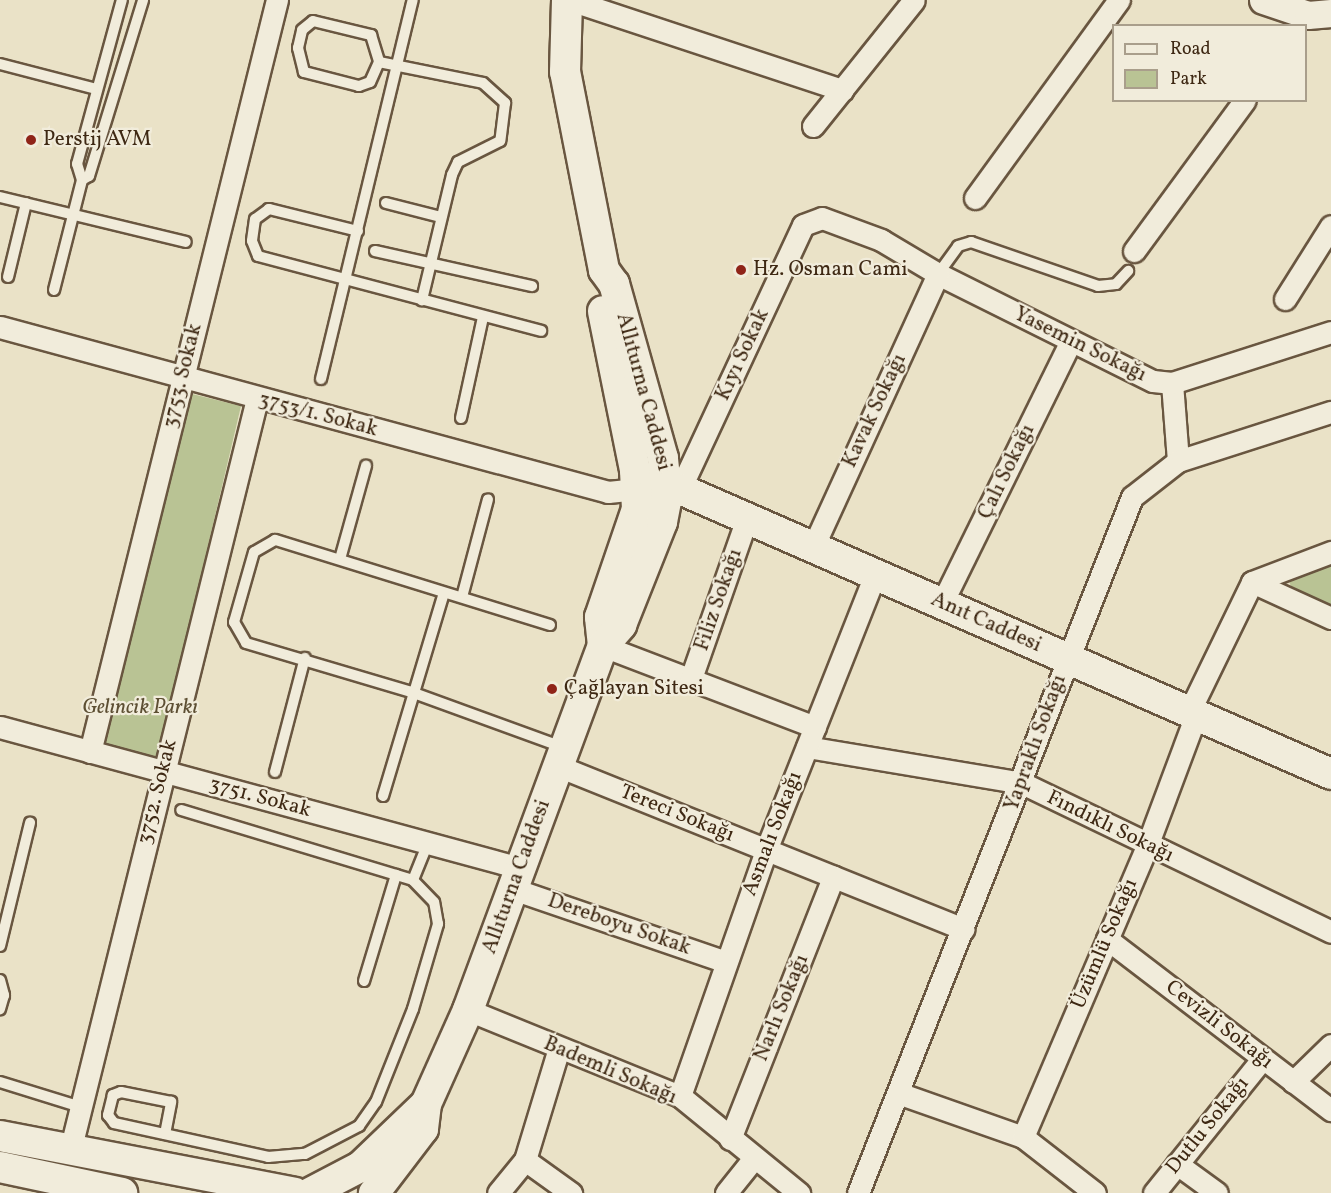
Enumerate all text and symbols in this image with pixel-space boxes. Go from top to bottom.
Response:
legend [1112,24,1307,102]
text: Road [1170,37,1211,62]
text: Park [1170,67,1207,92]
place label: Perstij AVM [43,127,151,153]
marker: Perstij AVM [24,133,38,147]
place label: Hz. Osman Cami [753,257,908,283]
marker: Hz. Osman Cami [734,263,748,277]
street label: Yasemin Sokağı [1010,302,1150,388]
street label: Kıyı Sokak [711,305,775,405]
street label: Allıturna Caddesi [610,311,676,473]
street label: 3753. Sokak [158,321,208,431]
street label: Kavak Sokağı [838,350,912,472]
street label: 3753/1. Sokak [256,387,380,443]
street label: Çalı Sokağı [973,420,1041,524]
street label: Filiz Sokağı [690,546,748,654]
street label: Anıt Caddesi [927,587,1045,659]
street label: Yapraklı Sokağı [1000,671,1072,815]
place label: Çağlayan Sitesi [564,676,704,702]
marker: Çağlayan Sitesi [545,682,559,696]
park label: Gelincik Parkı [82,695,198,721]
street label: 3752. Sokak [133,737,183,847]
street label: Asmalı Sokağı [738,768,808,900]
street label: 3751. Sokak [206,772,314,824]
street label: Tereci Sokağı [616,780,738,848]
street label: Fındıklı Sokağı [1042,785,1178,869]
street label: Allıturna Caddesi [477,797,557,957]
street label: Üzümlü Sokağı [1066,875,1144,1013]
street label: Dereboyu Sokak [544,889,694,961]
street label: Narlı Sokağı [749,951,815,1065]
street label: Cevizli Sokağı [1160,975,1278,1075]
street label: Bademli Sokağı [540,1032,680,1110]
street label: Dutlu Sokağı [1161,1072,1255,1180]

